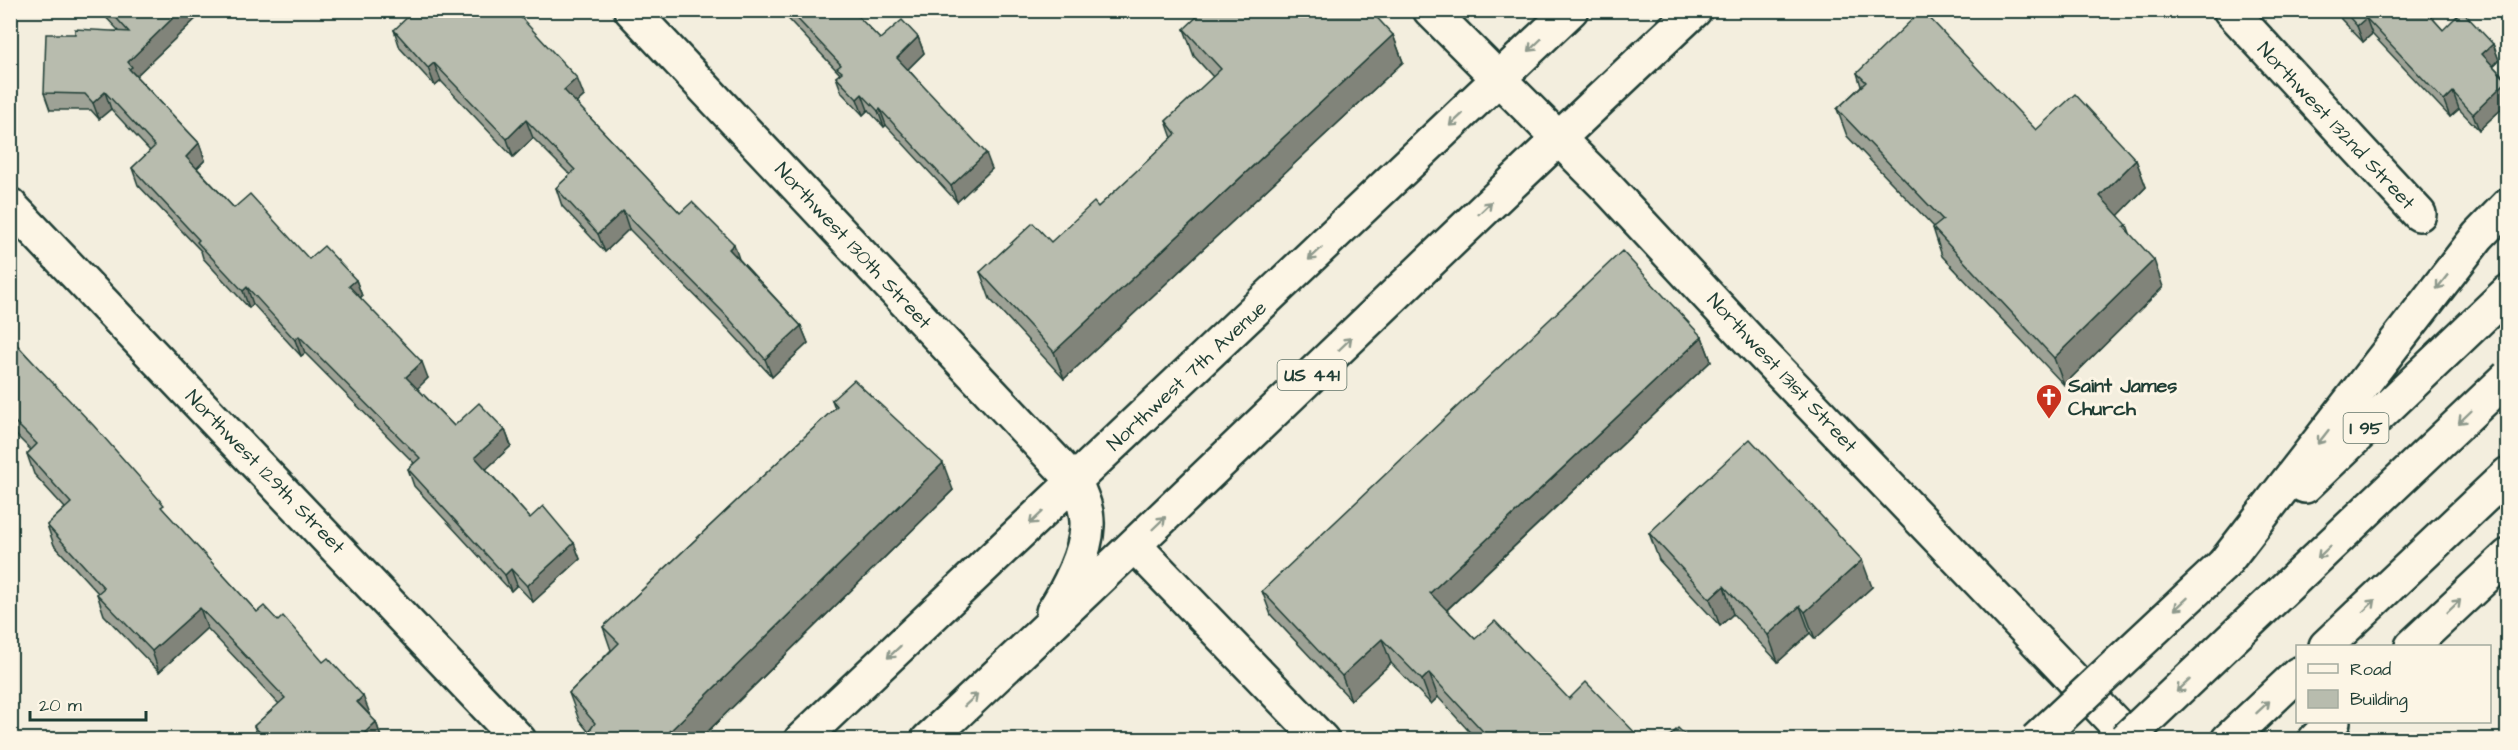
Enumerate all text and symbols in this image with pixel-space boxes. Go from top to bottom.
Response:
street label: Northwest 132nd Street [2251,36,2421,216]
one-way arrow [1527,38,1542,52]
one-way arrow [1449,112,1464,127]
street label: Northwest 130th Street [768,156,938,336]
one-way arrow [1478,201,1493,216]
one-way arrow [1307,247,1322,261]
one-way arrow [2436,274,2449,290]
street label: Northwest 131st Street [1700,287,1864,459]
street label: Northwest 7th Avenue [1101,294,1273,458]
one-way arrow [1337,336,1352,351]
road number: US 441 [1278,360,1346,390]
place label: Saint James Church [2067,372,2177,423]
church icon: Saint James Church [2034,382,2064,420]
street label: Northwest 129th Street [179,383,351,561]
one-way arrow [2458,410,2473,424]
road number: I 95 [2344,413,2388,443]
one-way arrow [2317,428,2329,444]
one-way arrow [1029,511,1044,525]
one-way arrow [1151,516,1166,530]
one-way arrow [2317,544,2332,559]
one-way arrow [2174,597,2189,611]
one-way arrow [2361,599,2376,613]
one-way arrow [2447,599,2462,613]
one-way arrow [887,645,902,659]
legend [2296,645,2491,723]
text: Road [2350,657,2391,682]
one-way arrow [2175,678,2190,693]
scale bar [30,684,146,722]
text: Building [2350,687,2408,713]
text: 20 m [39,693,82,718]
one-way arrow [963,693,978,707]
one-way arrow [2255,699,2270,714]

